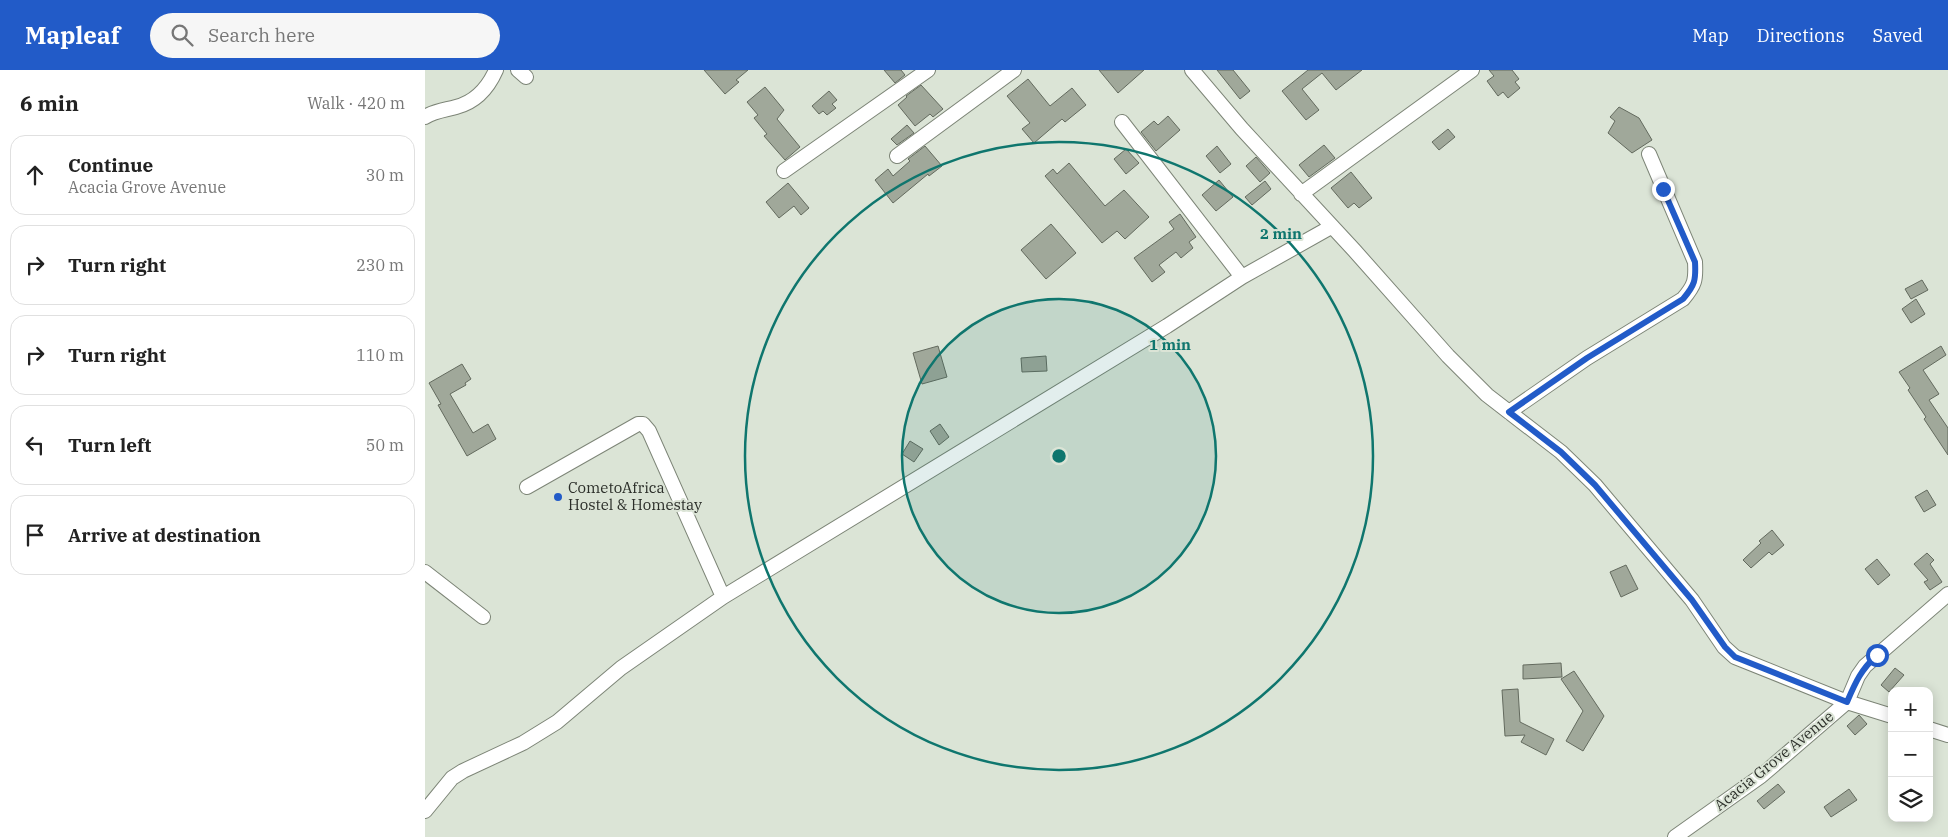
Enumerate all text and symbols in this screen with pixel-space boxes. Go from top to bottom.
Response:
search box [150,13,500,58]
text: Mapleaf [25,19,120,51]
icon: search [168,21,196,49]
text: Search here [208,23,315,47]
text: Map [1692,24,1729,47]
text: Directions [1757,24,1845,47]
text: Saved [1873,24,1923,47]
text: 6 min [20,89,79,117]
text: Walk · 420 m [307,93,405,113]
text: Continue [68,153,153,177]
icon: ahead [21,161,49,189]
text: 30 m [366,165,404,185]
text: Acacia Grove Avenue [68,177,226,197]
route end [1652,178,1675,201]
text: 2 min [1260,224,1302,243]
icon: right [21,251,49,279]
text: Turn right [68,253,166,277]
text: 230 m [356,255,404,275]
text: 1 min [1149,335,1191,354]
icon: right [21,341,49,369]
text: Turn right [68,343,166,367]
text: 110 m [356,345,404,365]
icon: left [21,431,49,459]
text: Turn left [68,433,151,457]
text: 50 m [366,435,404,455]
centre of rings [1050,447,1068,465]
place label: CometoAfrica Hostel & Homestay [568,478,702,514]
marker: CometoAfrica Hostel & Homestay [552,491,564,503]
icon: arrive [21,521,49,549]
text: Arrive at destination [68,523,261,547]
route start [1866,644,1889,667]
map controls [1888,687,1933,822]
button: + [1888,687,1933,732]
street label: Acacia Grove Avenue [1710,707,1837,815]
button: − [1888,732,1933,777]
button: layers [1888,777,1933,822]

